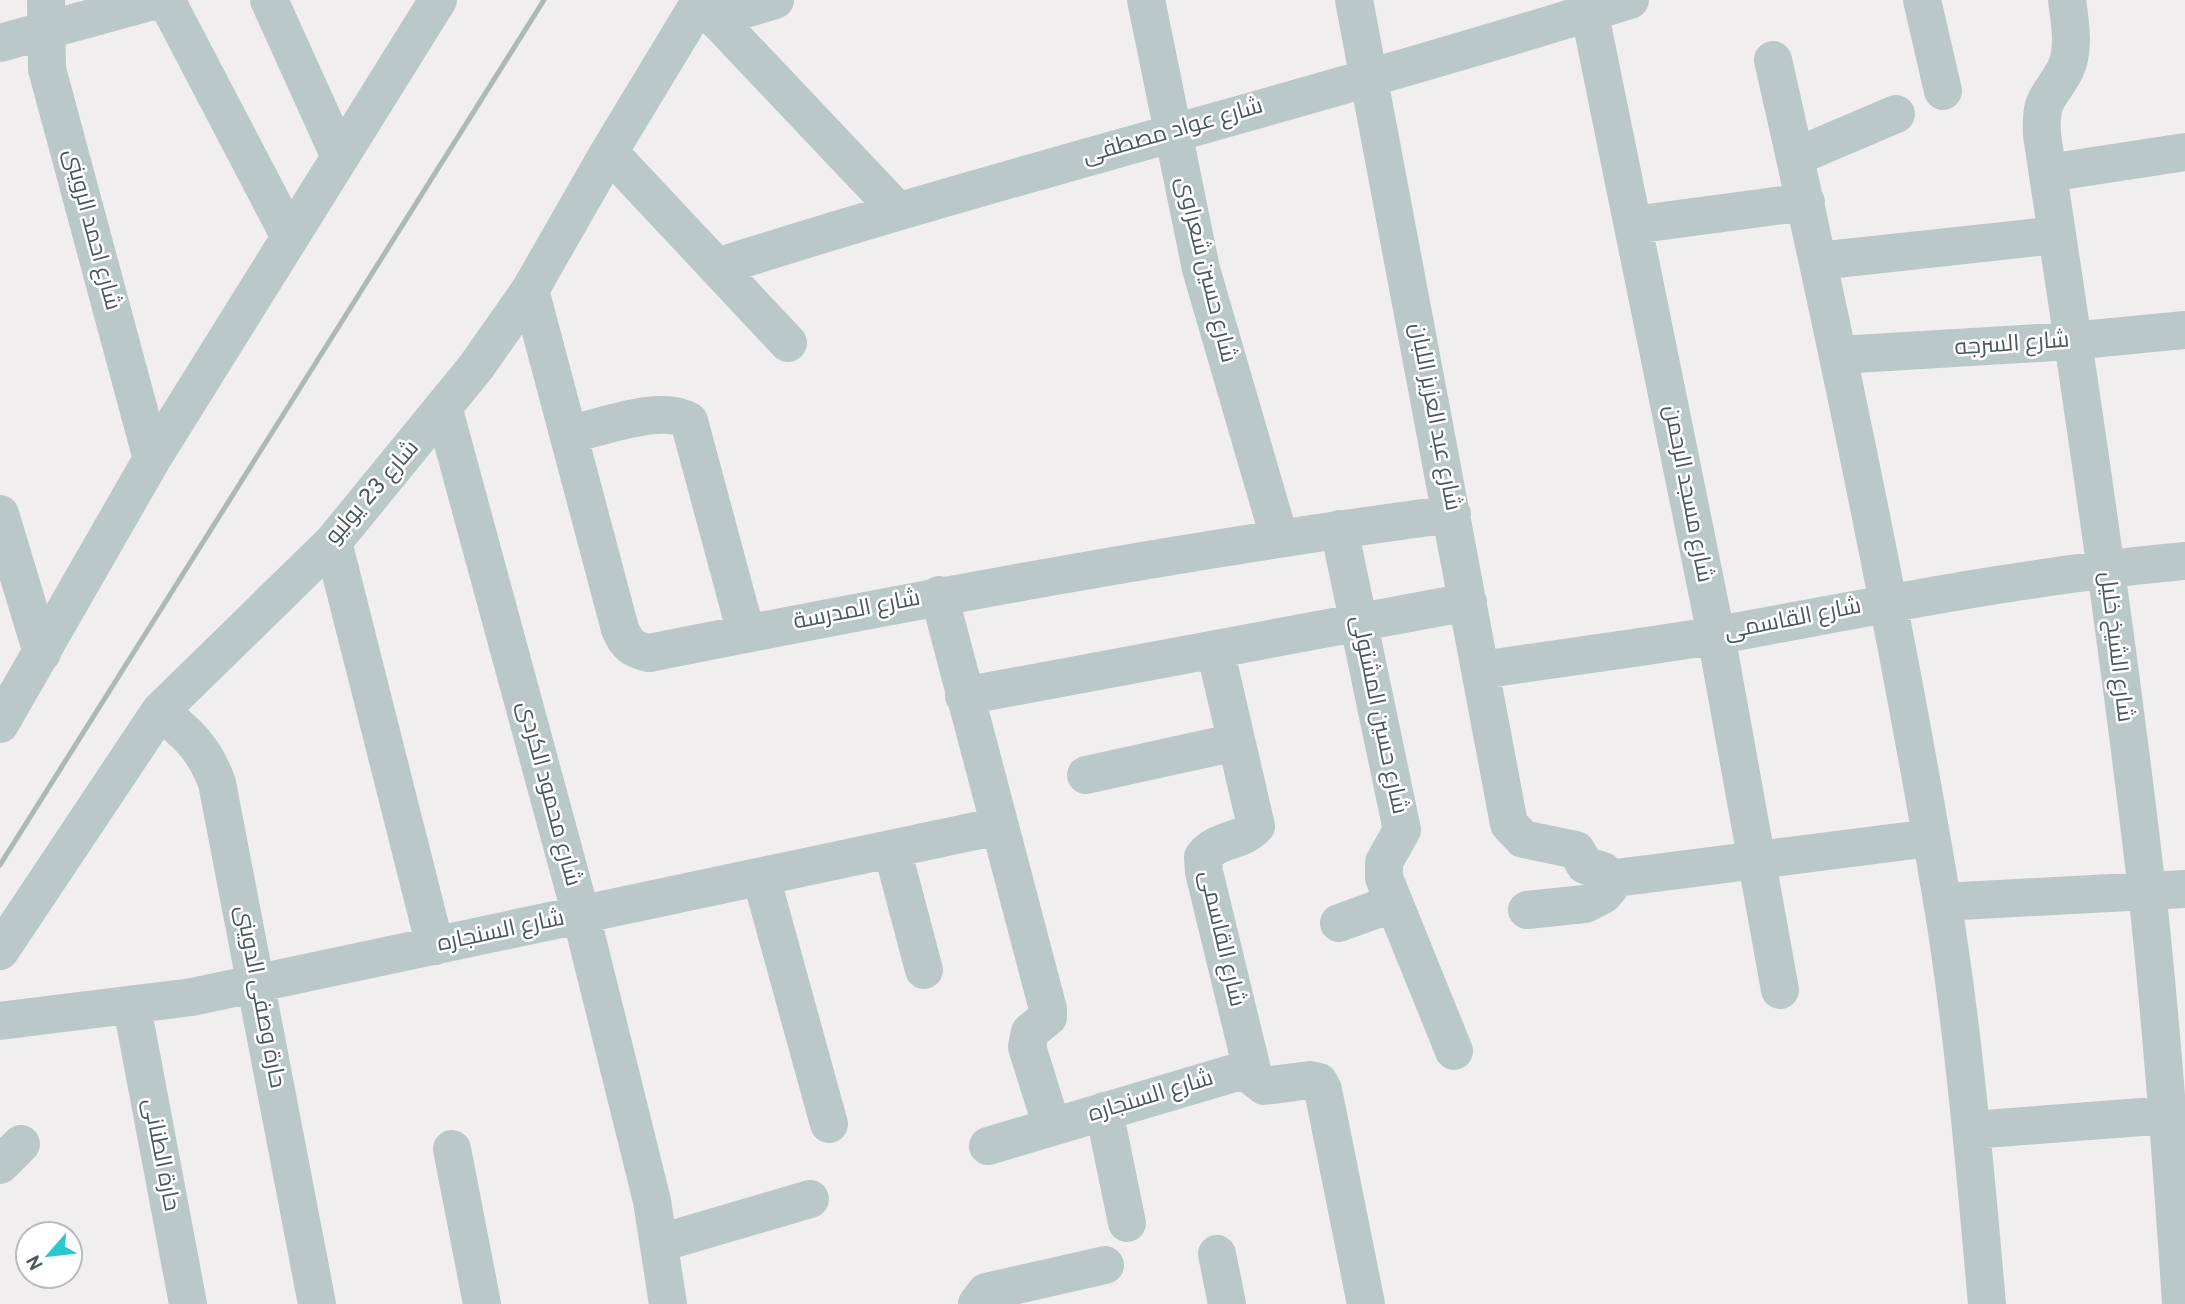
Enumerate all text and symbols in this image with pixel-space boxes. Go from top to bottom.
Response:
street label: شارع عواد مصطفى [1080,92,1266,172]
street label: شارع احمد الروينى [56,146,126,314]
street label: شارع حسين شعراوى [1168,174,1242,366]
street label: شارع عبد العزيز اللبان [1402,321,1466,513]
street label: شارع السرجه [1954,327,2070,363]
street label: شارع مسجد الرحمن [1656,403,1718,585]
street label: شارع 23 يوليو [320,435,426,551]
street label: شارع الشيخ خليل [2091,570,2139,724]
street label: شارع المدرسة [791,584,923,638]
street label: شارع القاسمى [1722,593,1864,647]
street label: شارع حسين المشتولى [1343,613,1413,817]
street label: شارع محمود الكردى [509,698,587,890]
street label: شارع القاسمى [1191,868,1251,1010]
street label: حارة وصفى الدوينى [227,903,291,1091]
street label: شارع السنجاره [435,904,567,960]
street label: شارع السنجاره [1085,1064,1217,1130]
street label: حارة الطنانى [135,1096,185,1214]
north arrow [14,1220,84,1290]
text: N [22,1250,50,1274]

